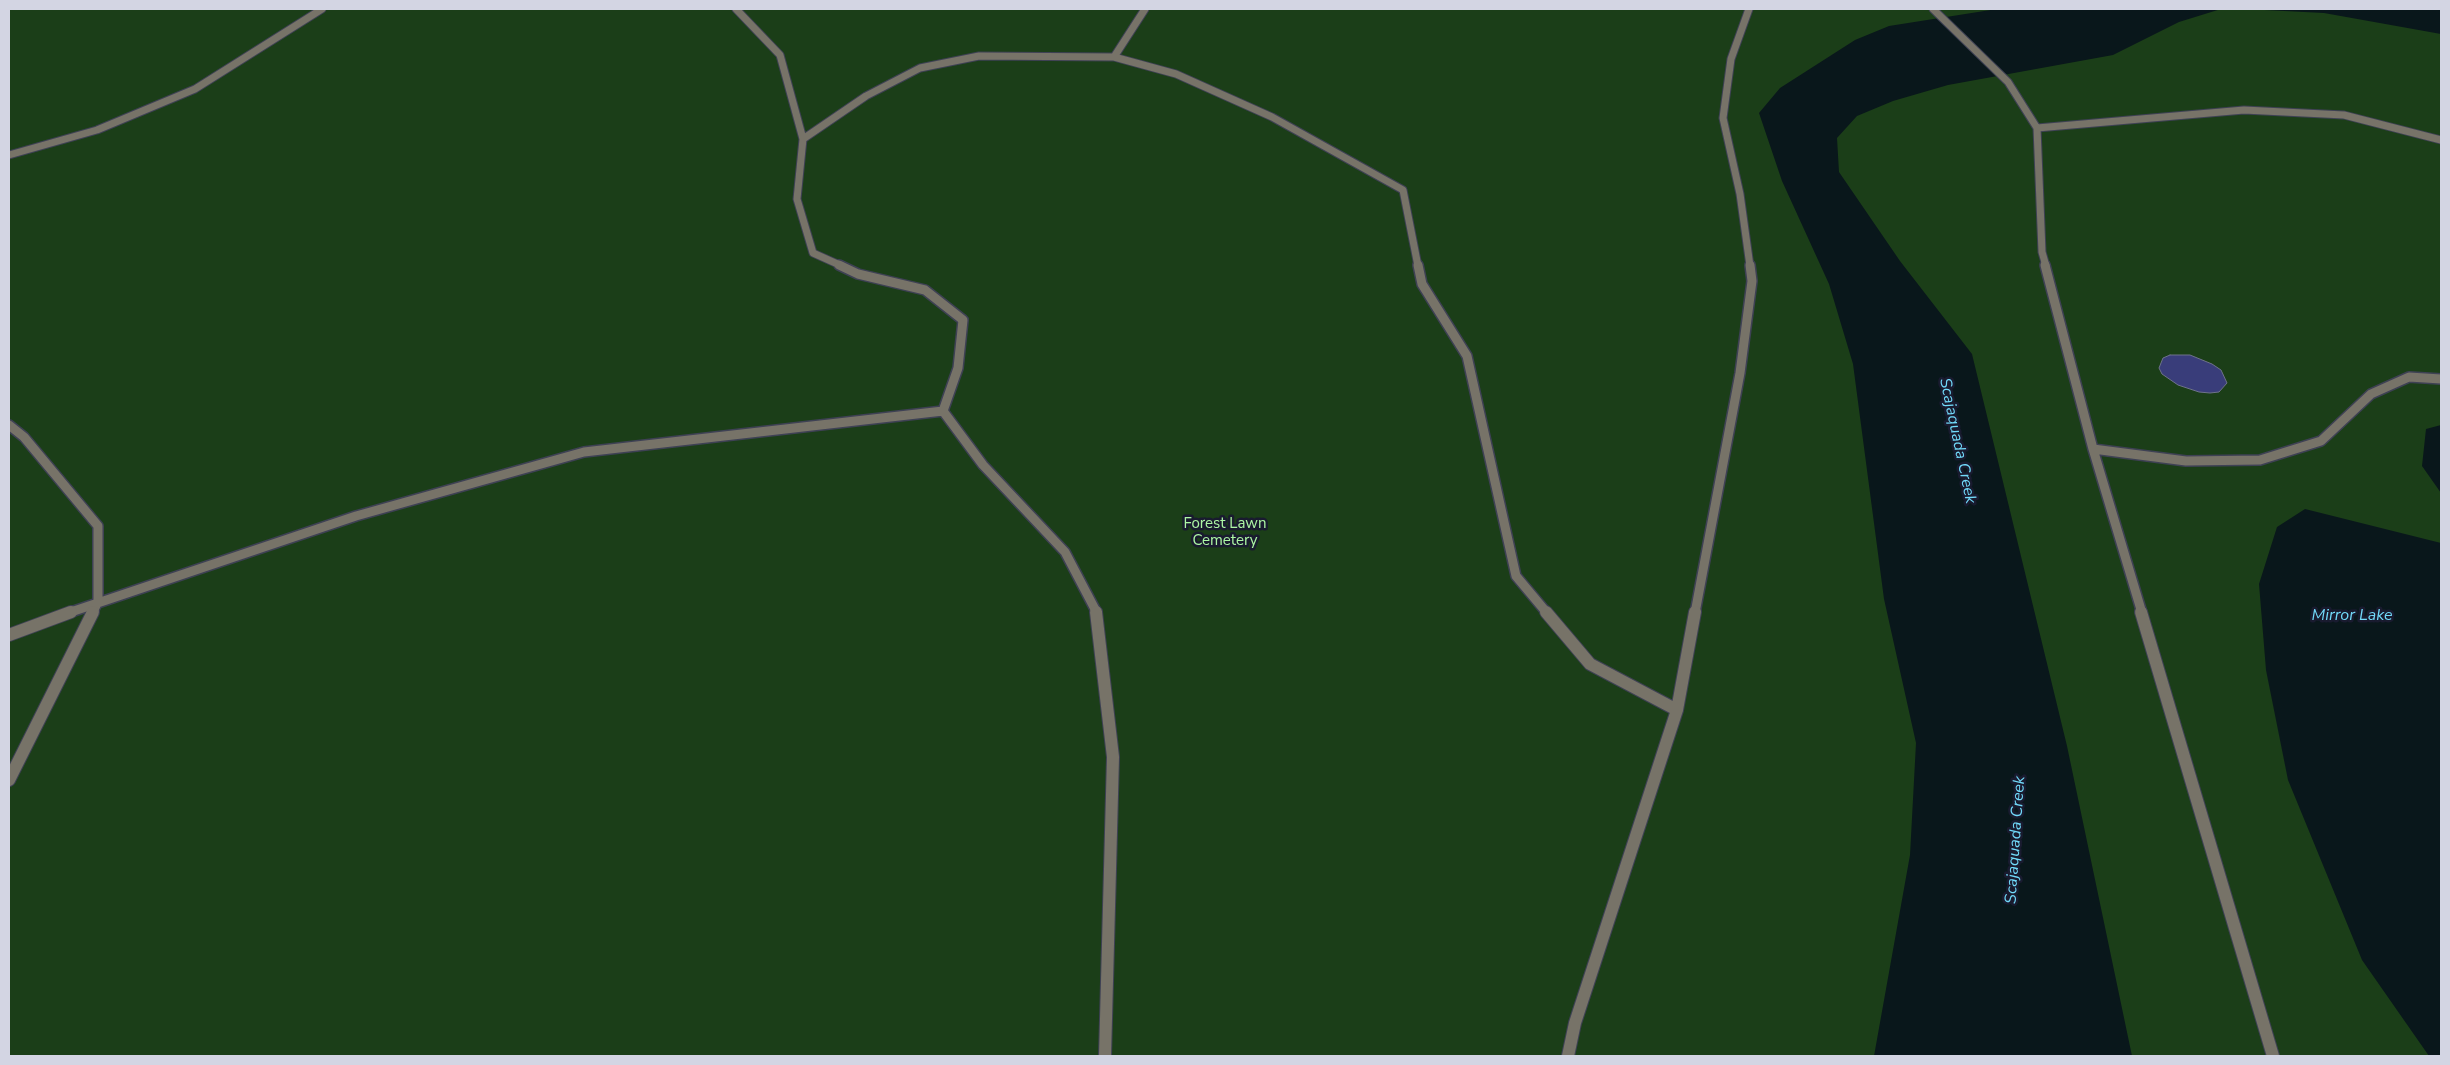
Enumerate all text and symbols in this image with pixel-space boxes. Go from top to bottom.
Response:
water label: Scajaquada Creek [1934,376,1980,506]
park label: Forest Lawn Cemetery [1184,515,1266,550]
water label: Mirror Lake [2312,606,2392,626]
water label: Scajaquada Creek [2002,775,2030,905]

